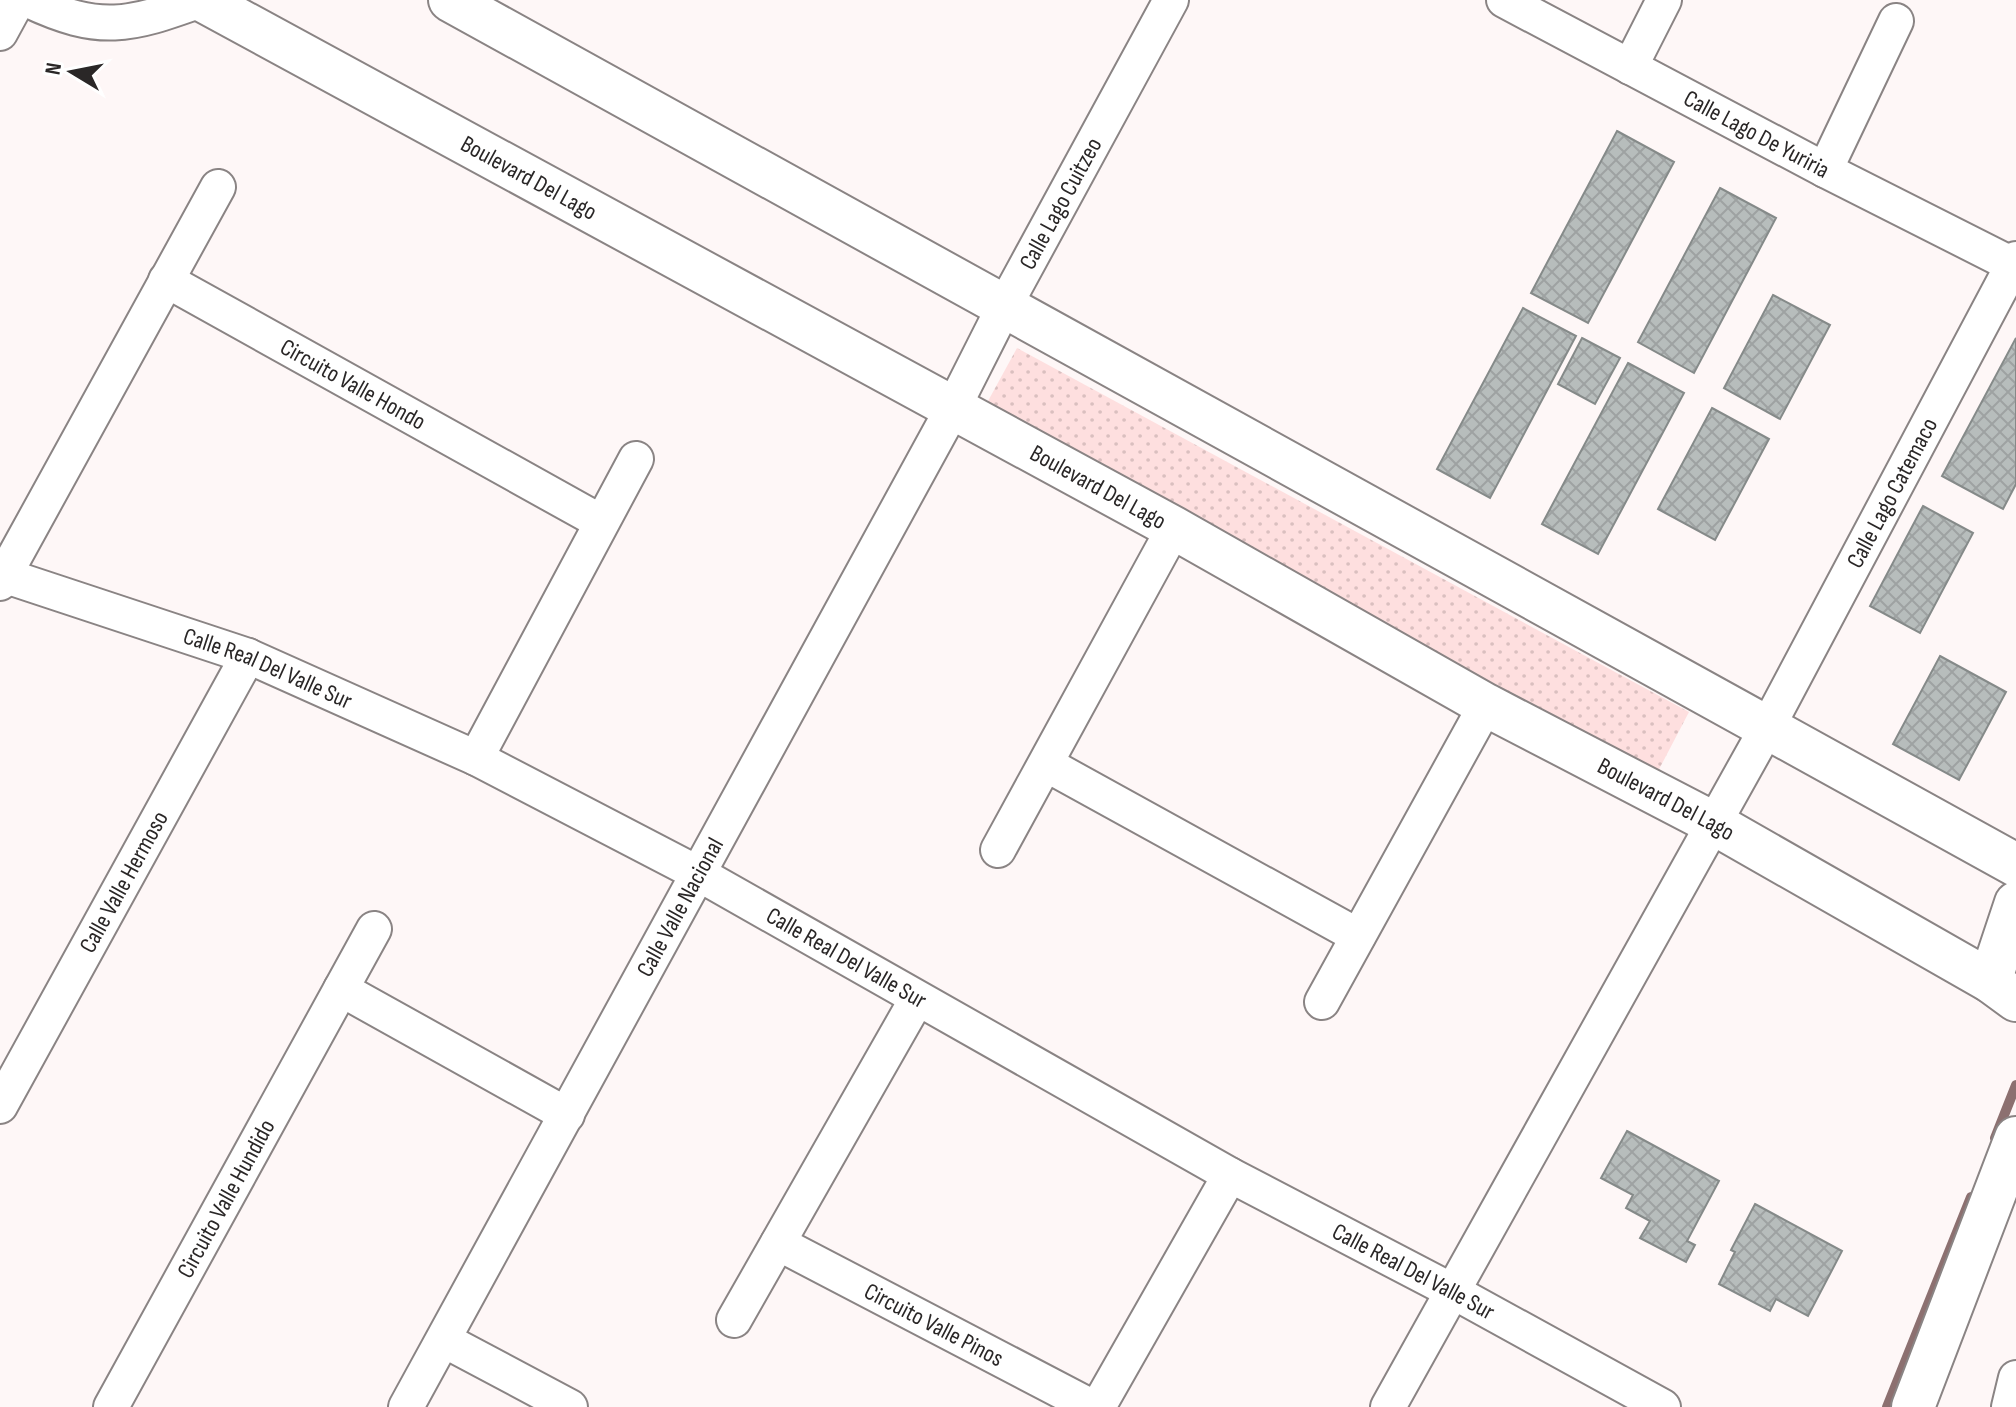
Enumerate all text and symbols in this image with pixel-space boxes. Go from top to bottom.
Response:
north arrow [32,32,112,112]
text: N [39,61,68,77]
street label: Calle Lago De Yuriria [1679,84,1834,185]
street label: Boulevard Del Lago [456,129,602,227]
street label: Calle Lago Cuitzeo [1013,133,1108,275]
street label: Circuito Valle Hondo [275,332,431,436]
street label: Calle Lago Catemaco [1841,413,1944,573]
street label: Boulevard Del Lago [1025,439,1171,536]
street label: Calle Real Del Valle Sur [180,622,357,716]
street label: Boulevard Del Lago [1593,752,1740,847]
street label: Calle Valle Hermoso [73,806,175,958]
street label: Calle Valle Nacional [630,833,730,982]
street label: Calle Real Del Valle Sur [761,901,932,1015]
street label: Circuito Valle Hundido [171,1114,281,1283]
street label: Calle Real Del Valle Sur [1327,1217,1500,1327]
street label: Circuito Valle Pinos [859,1277,1008,1373]

